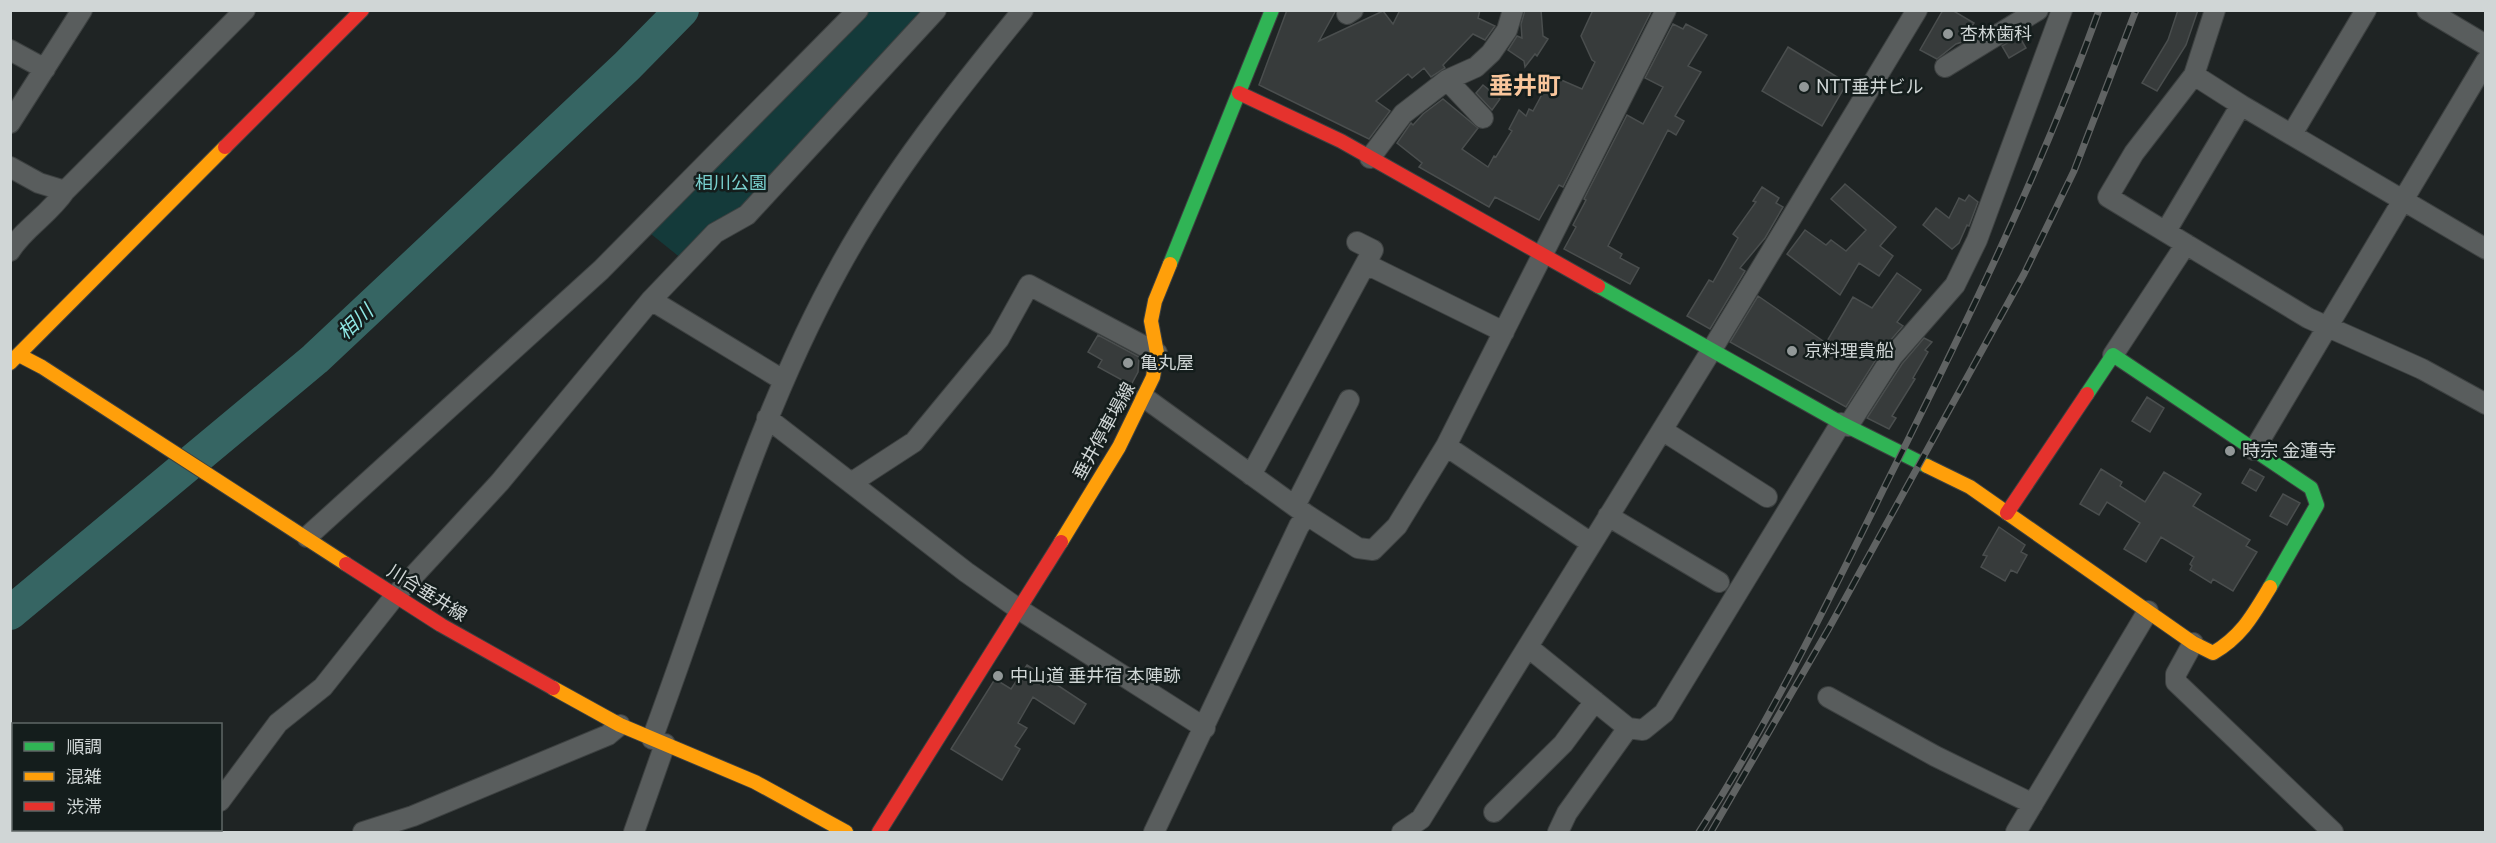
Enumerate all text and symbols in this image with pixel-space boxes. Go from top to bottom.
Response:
place label: 杏林歯科 [1960,23,2032,44]
marker: 杏林歯科 [1941,27,1955,41]
district label: 垂井町 [1489,71,1561,99]
place label: NTT垂井ビル [1816,76,1923,97]
marker: NTT垂井ビル [1797,80,1811,94]
park label: 相川公園 [695,172,767,193]
water label: 相川 [332,298,379,344]
place label: 京料理貴船 [1804,340,1894,361]
marker: 京料理貴船 [1785,344,1799,358]
place label: 亀丸屋 [1140,352,1194,373]
marker: 亀丸屋 [1121,356,1135,370]
street label: 垂井停車場線 [1068,378,1139,483]
place label: 時宗 金蓮寺 [2242,440,2336,461]
marker: 時宗 金蓮寺 [2223,444,2237,458]
street label: 川合垂井線 [384,560,471,625]
place label: 中山道 垂井宿 本陣跡 [1010,665,1181,686]
marker: 中山道 垂井宿 本陣跡 [991,669,1005,683]
legend [12,723,222,831]
text: 順調 [66,736,102,757]
text: 混雑 [66,766,102,787]
text: 渋滞 [66,796,102,817]

